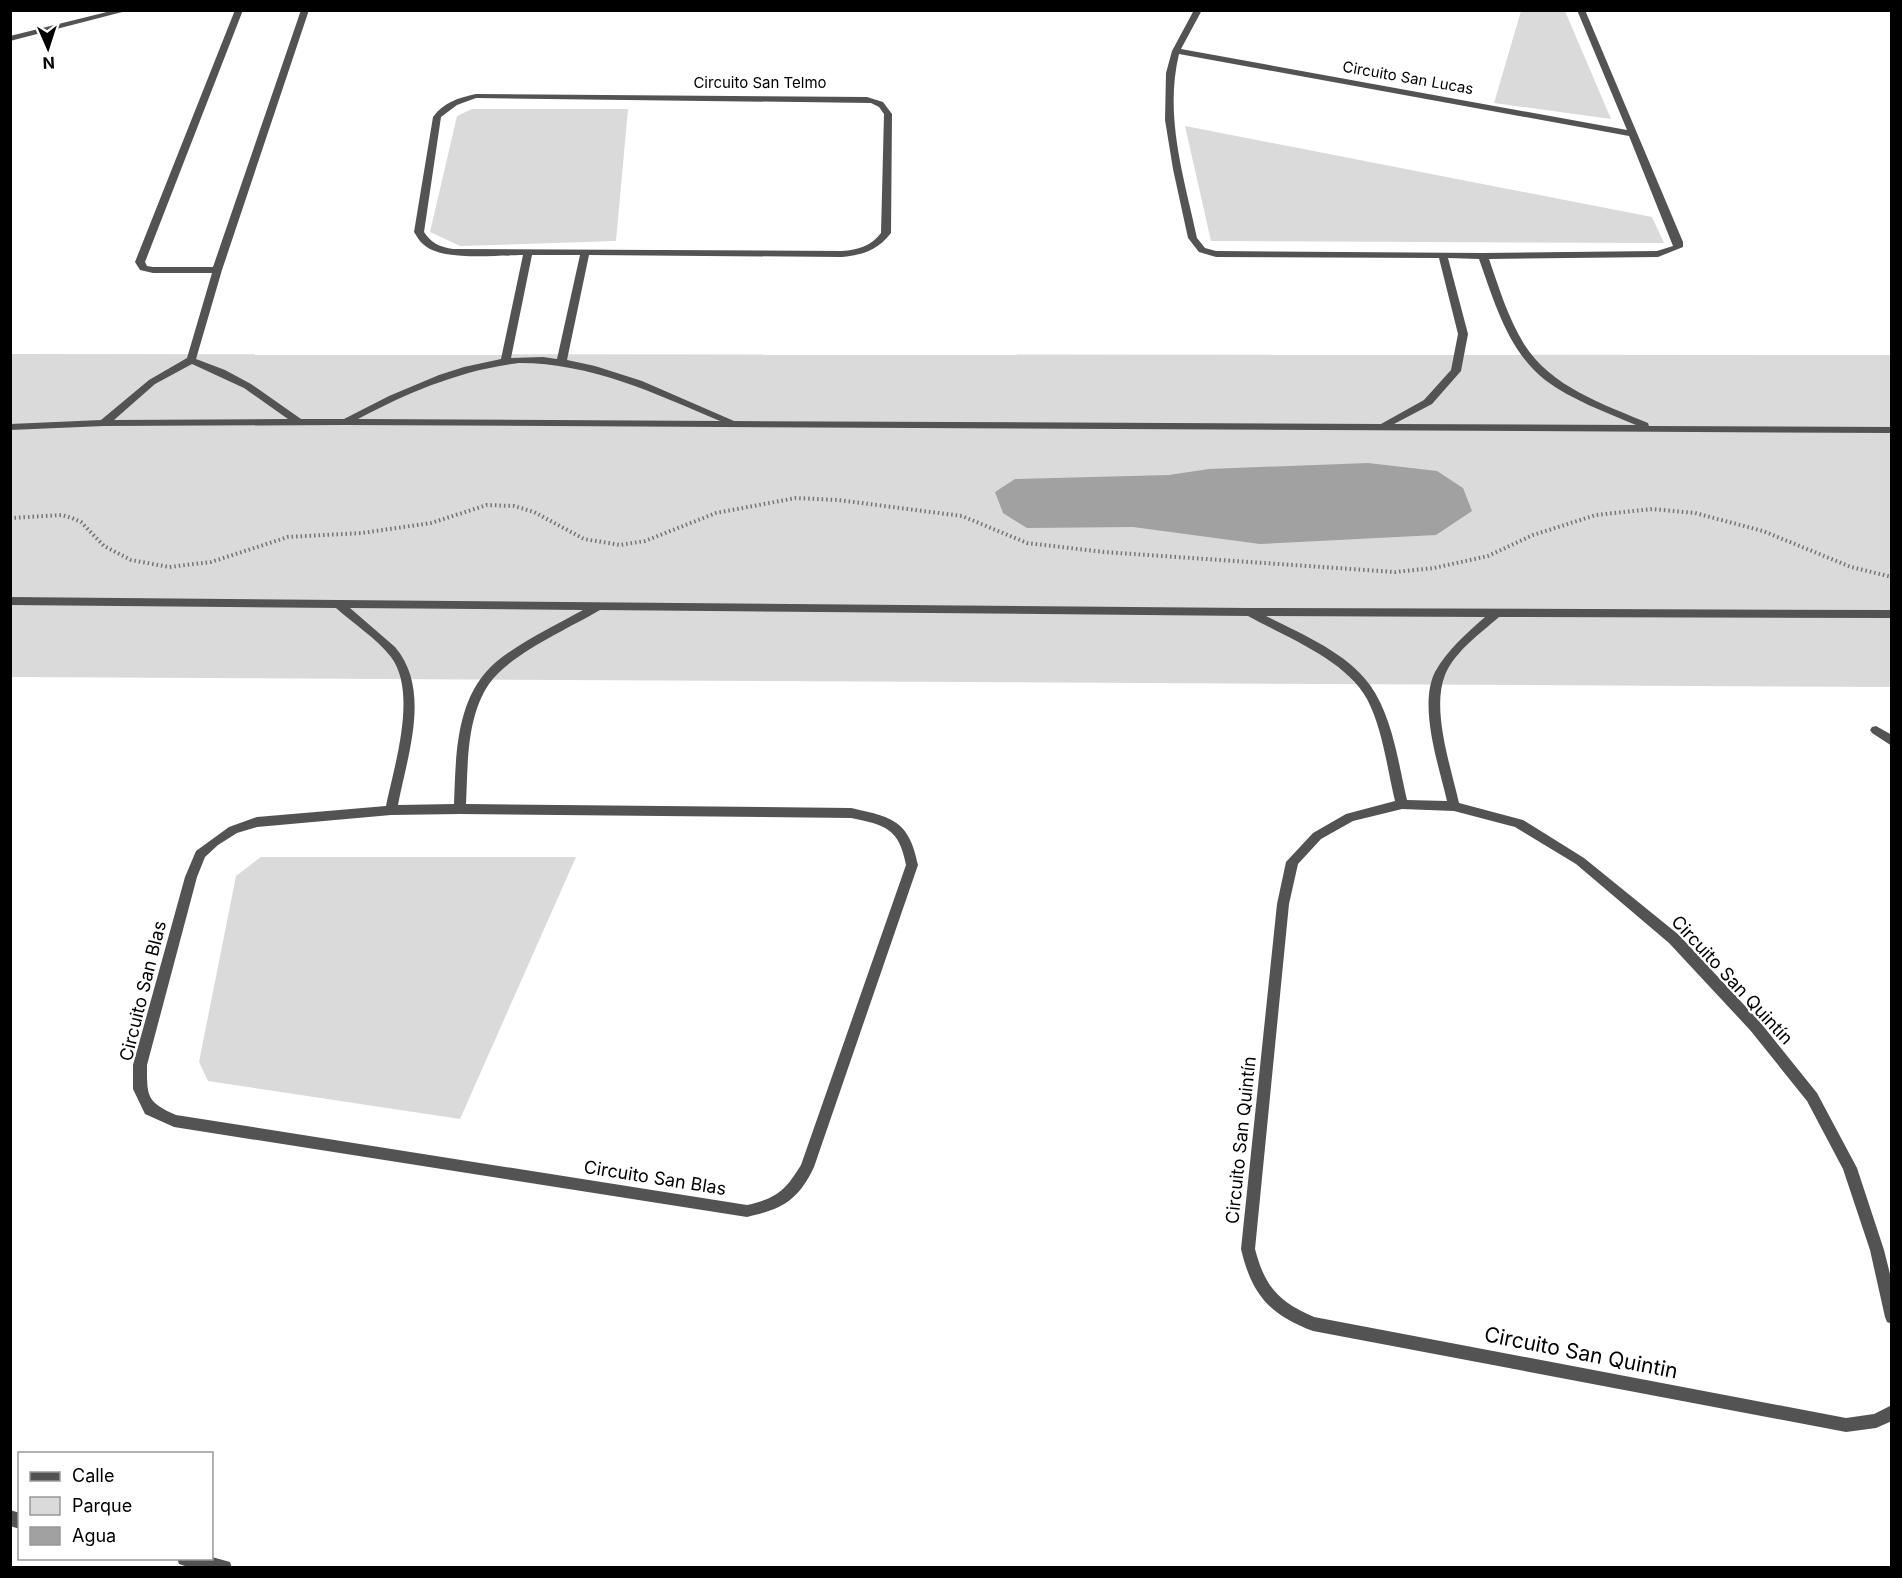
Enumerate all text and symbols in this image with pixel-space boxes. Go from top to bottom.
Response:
north arrow [18,18,78,78]
text: N [42,53,55,73]
street label: Circuito San Lucas [1341,57,1475,98]
street label: Circuito San Telmo [693,73,827,92]
street label: Circuito San Quintín [1667,911,1797,1048]
street label: Circuito San Blas [115,919,170,1063]
street label: Circuito San Quintín [1221,1055,1260,1225]
street label: Circuito San Blas [582,1156,728,1199]
street label: Circuito San Quintin [1482,1321,1680,1384]
legend [18,1452,213,1560]
text: Calle [72,1465,114,1486]
text: Parque [72,1495,132,1516]
text: Agua [72,1525,116,1546]

